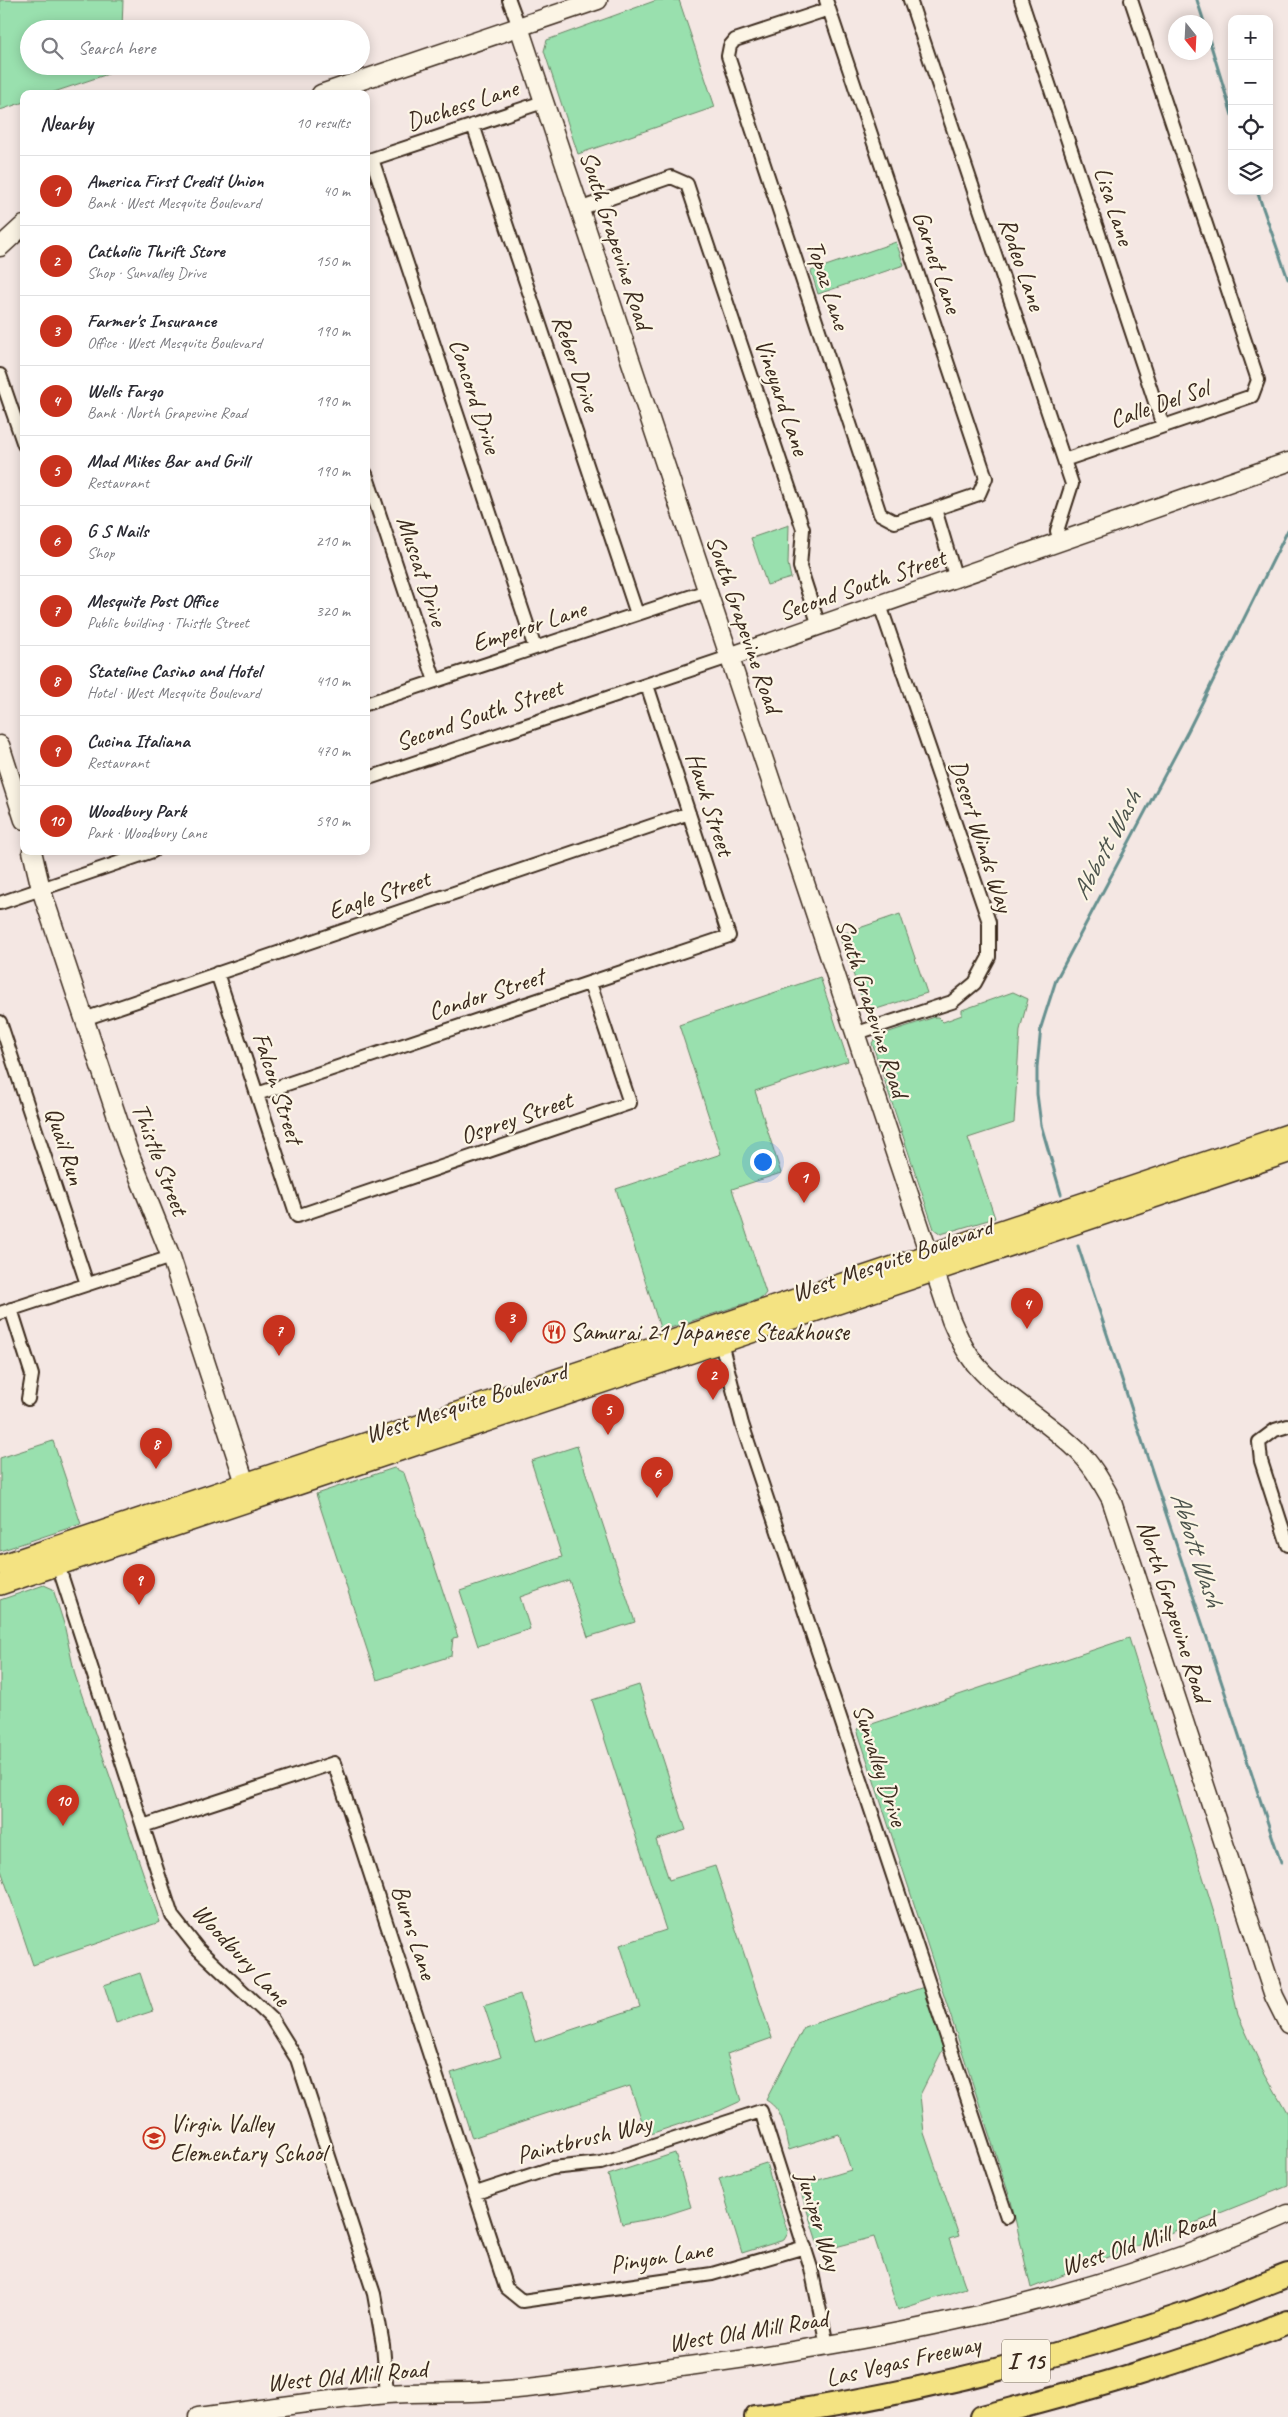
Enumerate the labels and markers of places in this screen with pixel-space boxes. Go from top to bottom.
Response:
pin: 1 [788,1162,820,1203]
pin: 4 [1011,1288,1043,1329]
pin: 3 [495,1302,527,1343]
pin: 7 [263,1315,295,1356]
place label: Samurai 21 Japanese Steakhouse [570,1316,851,1348]
restaurant icon: Samurai 21 Japanese Steakhouse [542,1320,566,1344]
pin: 2 [697,1359,729,1400]
pin: 5 [592,1394,624,1435]
pin: 8 [140,1428,172,1469]
pin: 6 [641,1457,673,1498]
pin: 9 [123,1564,155,1605]
pin: 10 [47,1785,79,1826]
place label: Virgin Valley Elementary School [170,2108,331,2169]
school or university icon: Virgin Valley Elementary School [142,2126,166,2150]

